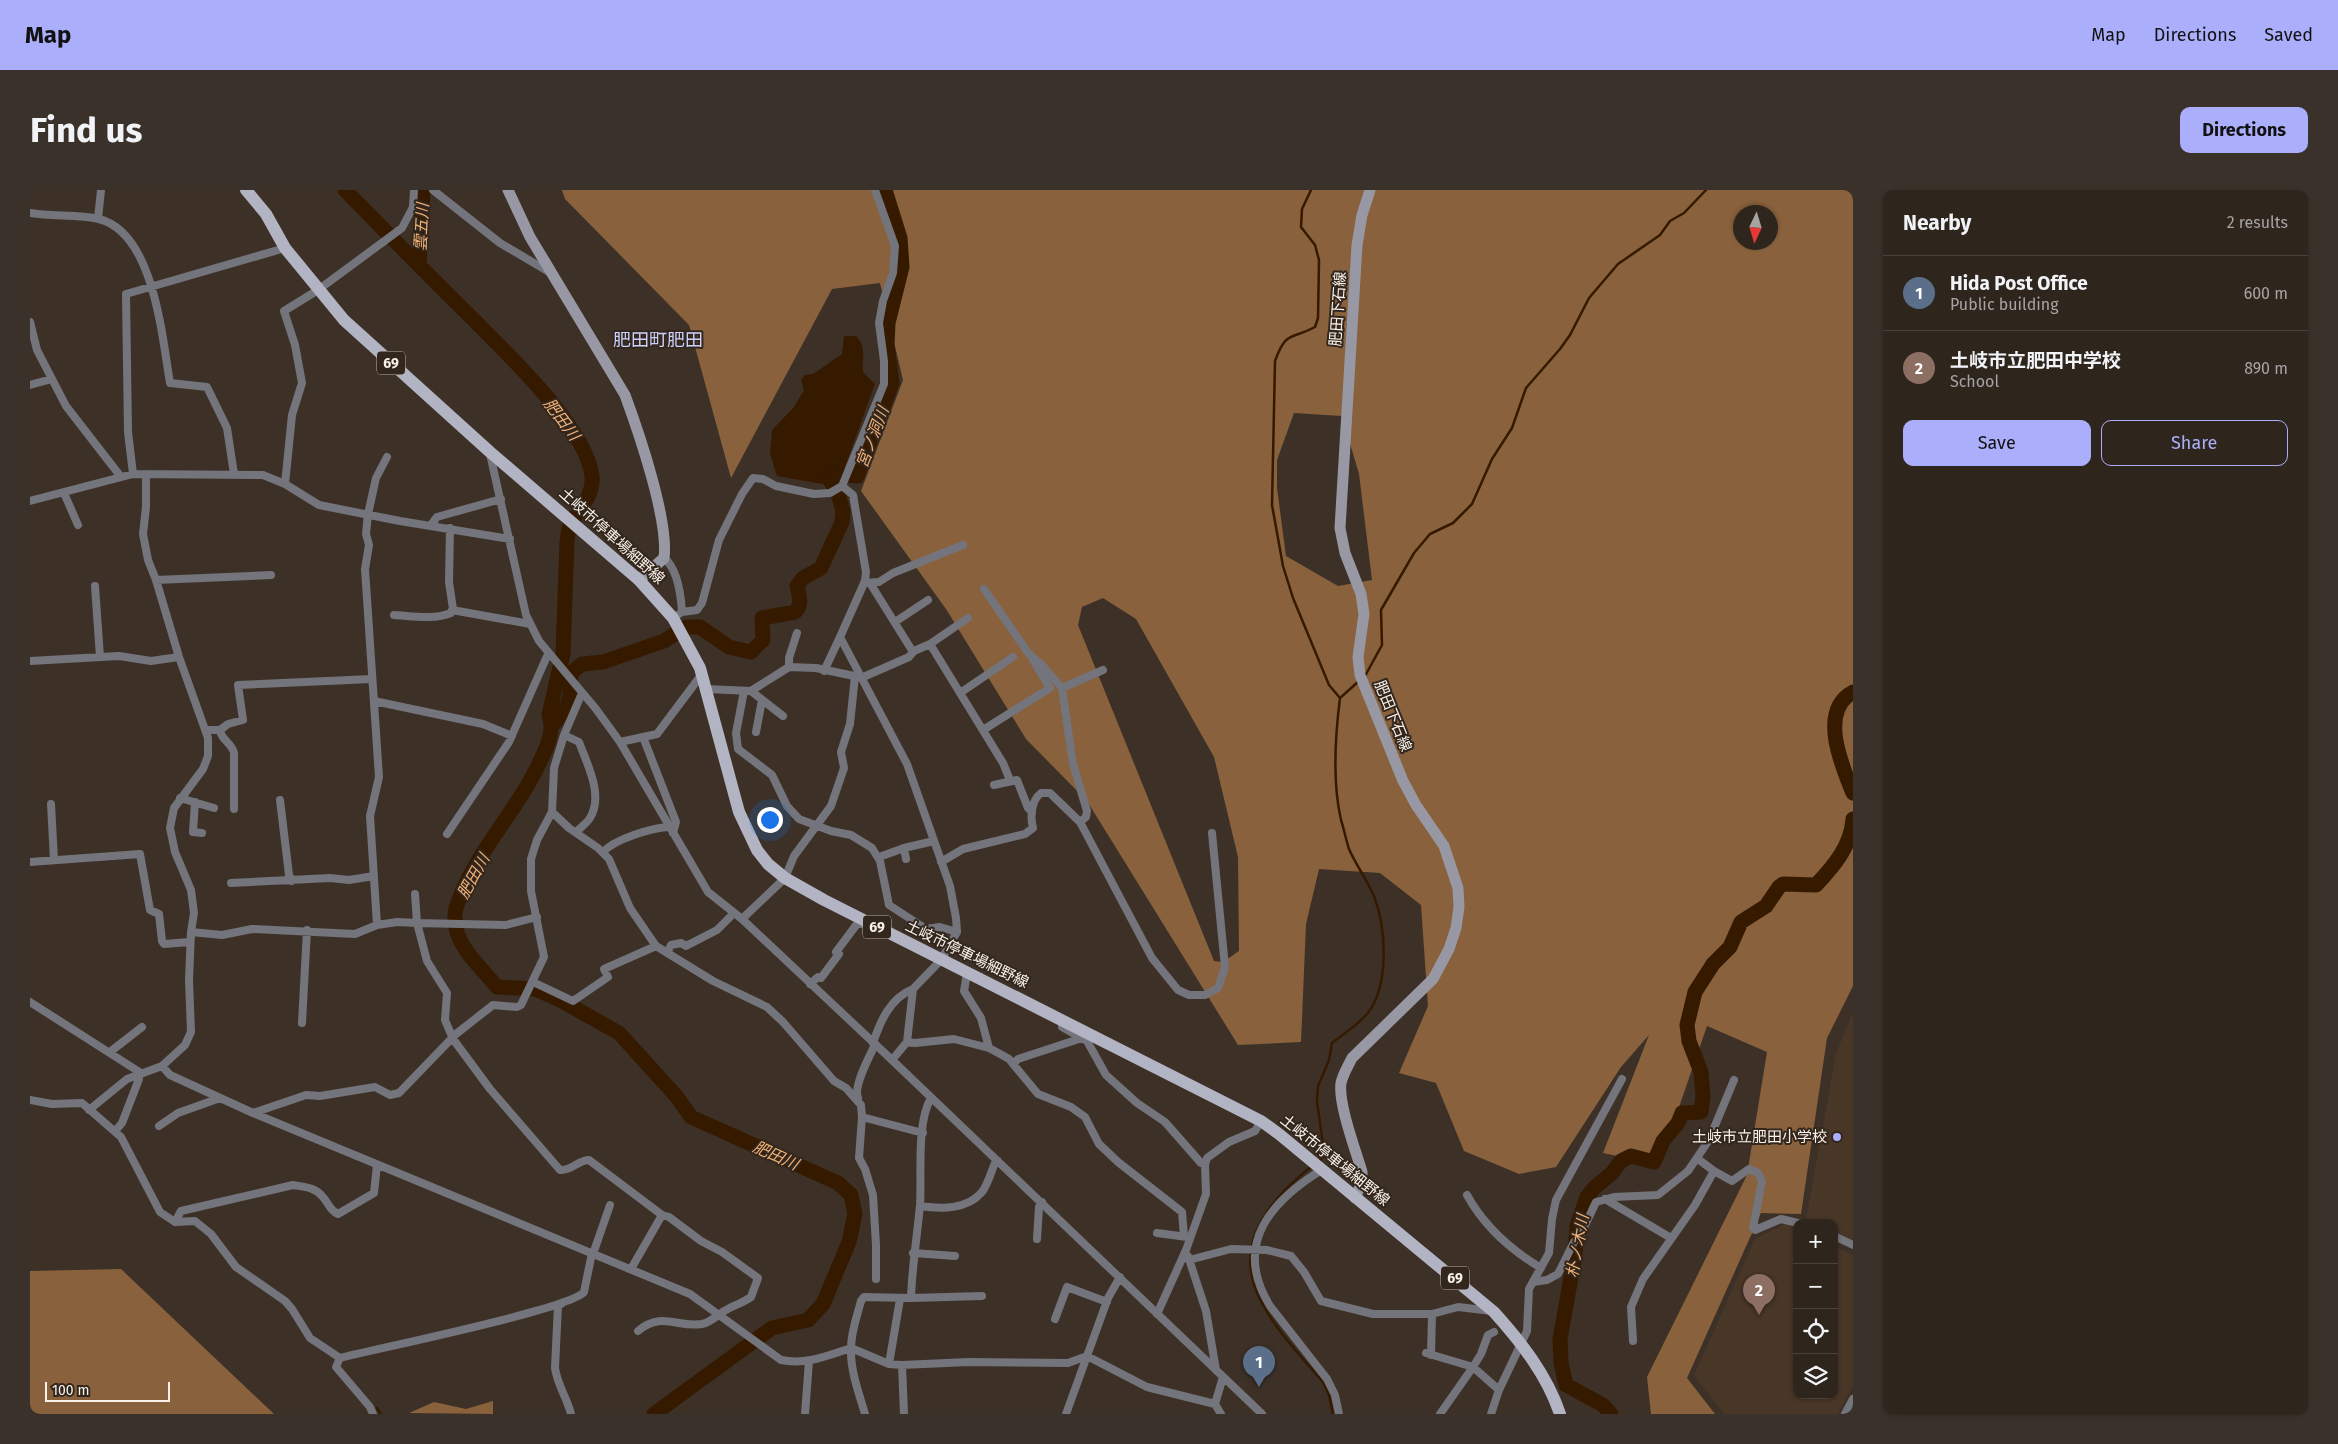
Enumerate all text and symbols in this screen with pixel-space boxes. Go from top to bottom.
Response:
text: Map [25,21,71,49]
text: Map [2091,24,2126,46]
text: Directions [2154,24,2236,46]
text: Saved [2264,24,2313,46]
button: Directions [2180,107,2308,153]
text: Find us [30,109,142,151]
water label: 雲五川 [411,201,432,251]
north arrow [1733,205,1778,250]
text: Nearby [1903,210,1971,236]
text: 2 results [2227,213,2288,232]
street label: 肥田下石線 [1326,271,1350,347]
text: Hida Post Office [1950,272,2088,295]
text: 1 [1915,284,1923,303]
text: 600 m [2244,284,2288,303]
text: Public building [1950,295,2058,314]
district label: 肥田町肥田 [613,329,703,351]
text: 土岐市立肥田中学校 [1950,349,2121,372]
road number: 69 [377,352,405,374]
text: 2 [1915,359,1923,378]
text: 890 m [2244,359,2288,378]
text: School [1950,372,1999,391]
water label: 肥田川 [540,394,585,446]
water label: 宮ノ洞川 [852,402,894,470]
button: Save [1903,420,2091,466]
button: Share [2101,420,2288,466]
street label: 土岐市停車場細野線 [556,484,668,588]
street label: 肥田下石線 [1371,678,1415,754]
your location [757,807,783,833]
water label: 肥田川 [453,849,494,902]
road number: 69 [863,916,891,939]
street label: 土岐市停車場細野線 [902,916,1032,992]
street label: 土岐市停車場細野線 [1277,1111,1393,1209]
place label: 土岐市立肥田小学校 [1692,1128,1827,1146]
marker: 土岐市立肥田小学校 [1831,1131,1843,1143]
water label: 肥田川 [750,1137,803,1175]
water label: 朴ノ木川 [1563,1211,1593,1279]
map controls [1793,1219,1838,1399]
button: + [1793,1219,1838,1264]
button: − [1793,1264,1838,1309]
road number: 69 [1441,1266,1469,1290]
pin: 2 [1743,1274,1775,1315]
button: locate [1793,1309,1838,1354]
pin: 1 [1243,1346,1275,1387]
button: layers [1793,1354,1838,1399]
scale bar [45,1379,170,1402]
text: 100 m [52,1382,89,1399]

